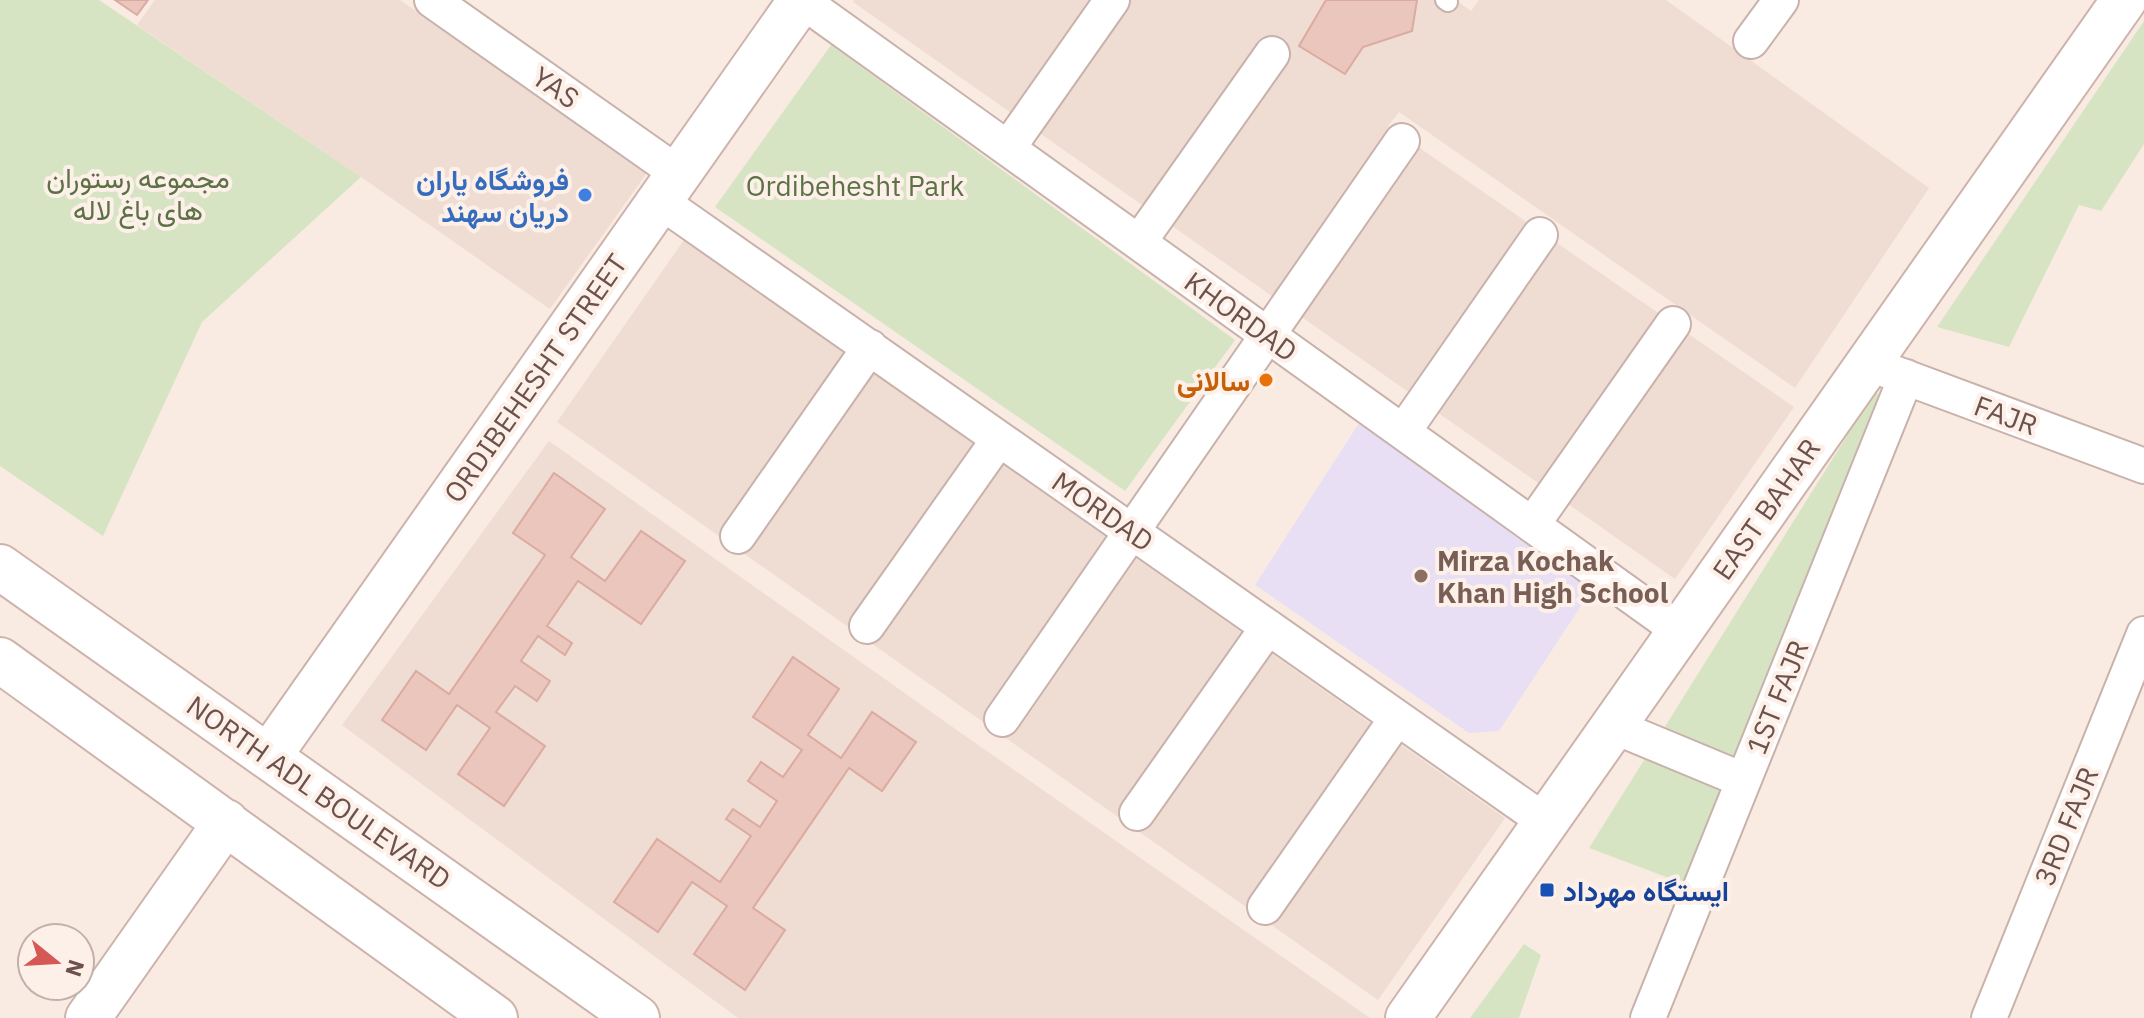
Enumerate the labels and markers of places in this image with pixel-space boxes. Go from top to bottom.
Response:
place label: فروشگاه یاران دریان سهند [416,161,569,230]
marker: فروشگاه یاران دریان سهند [576,186,594,204]
place label: سالانی [1177,362,1250,399]
marker: سالانی [1257,371,1275,389]
place label: Mirza Kochak Khan High School [1437,542,1668,611]
marker: Mirza Kochak Khan High School [1412,567,1430,585]
place label: ایستگاه مهرداد [1563,872,1729,909]
marker: ایستگاه مهرداد [1538,881,1556,899]

